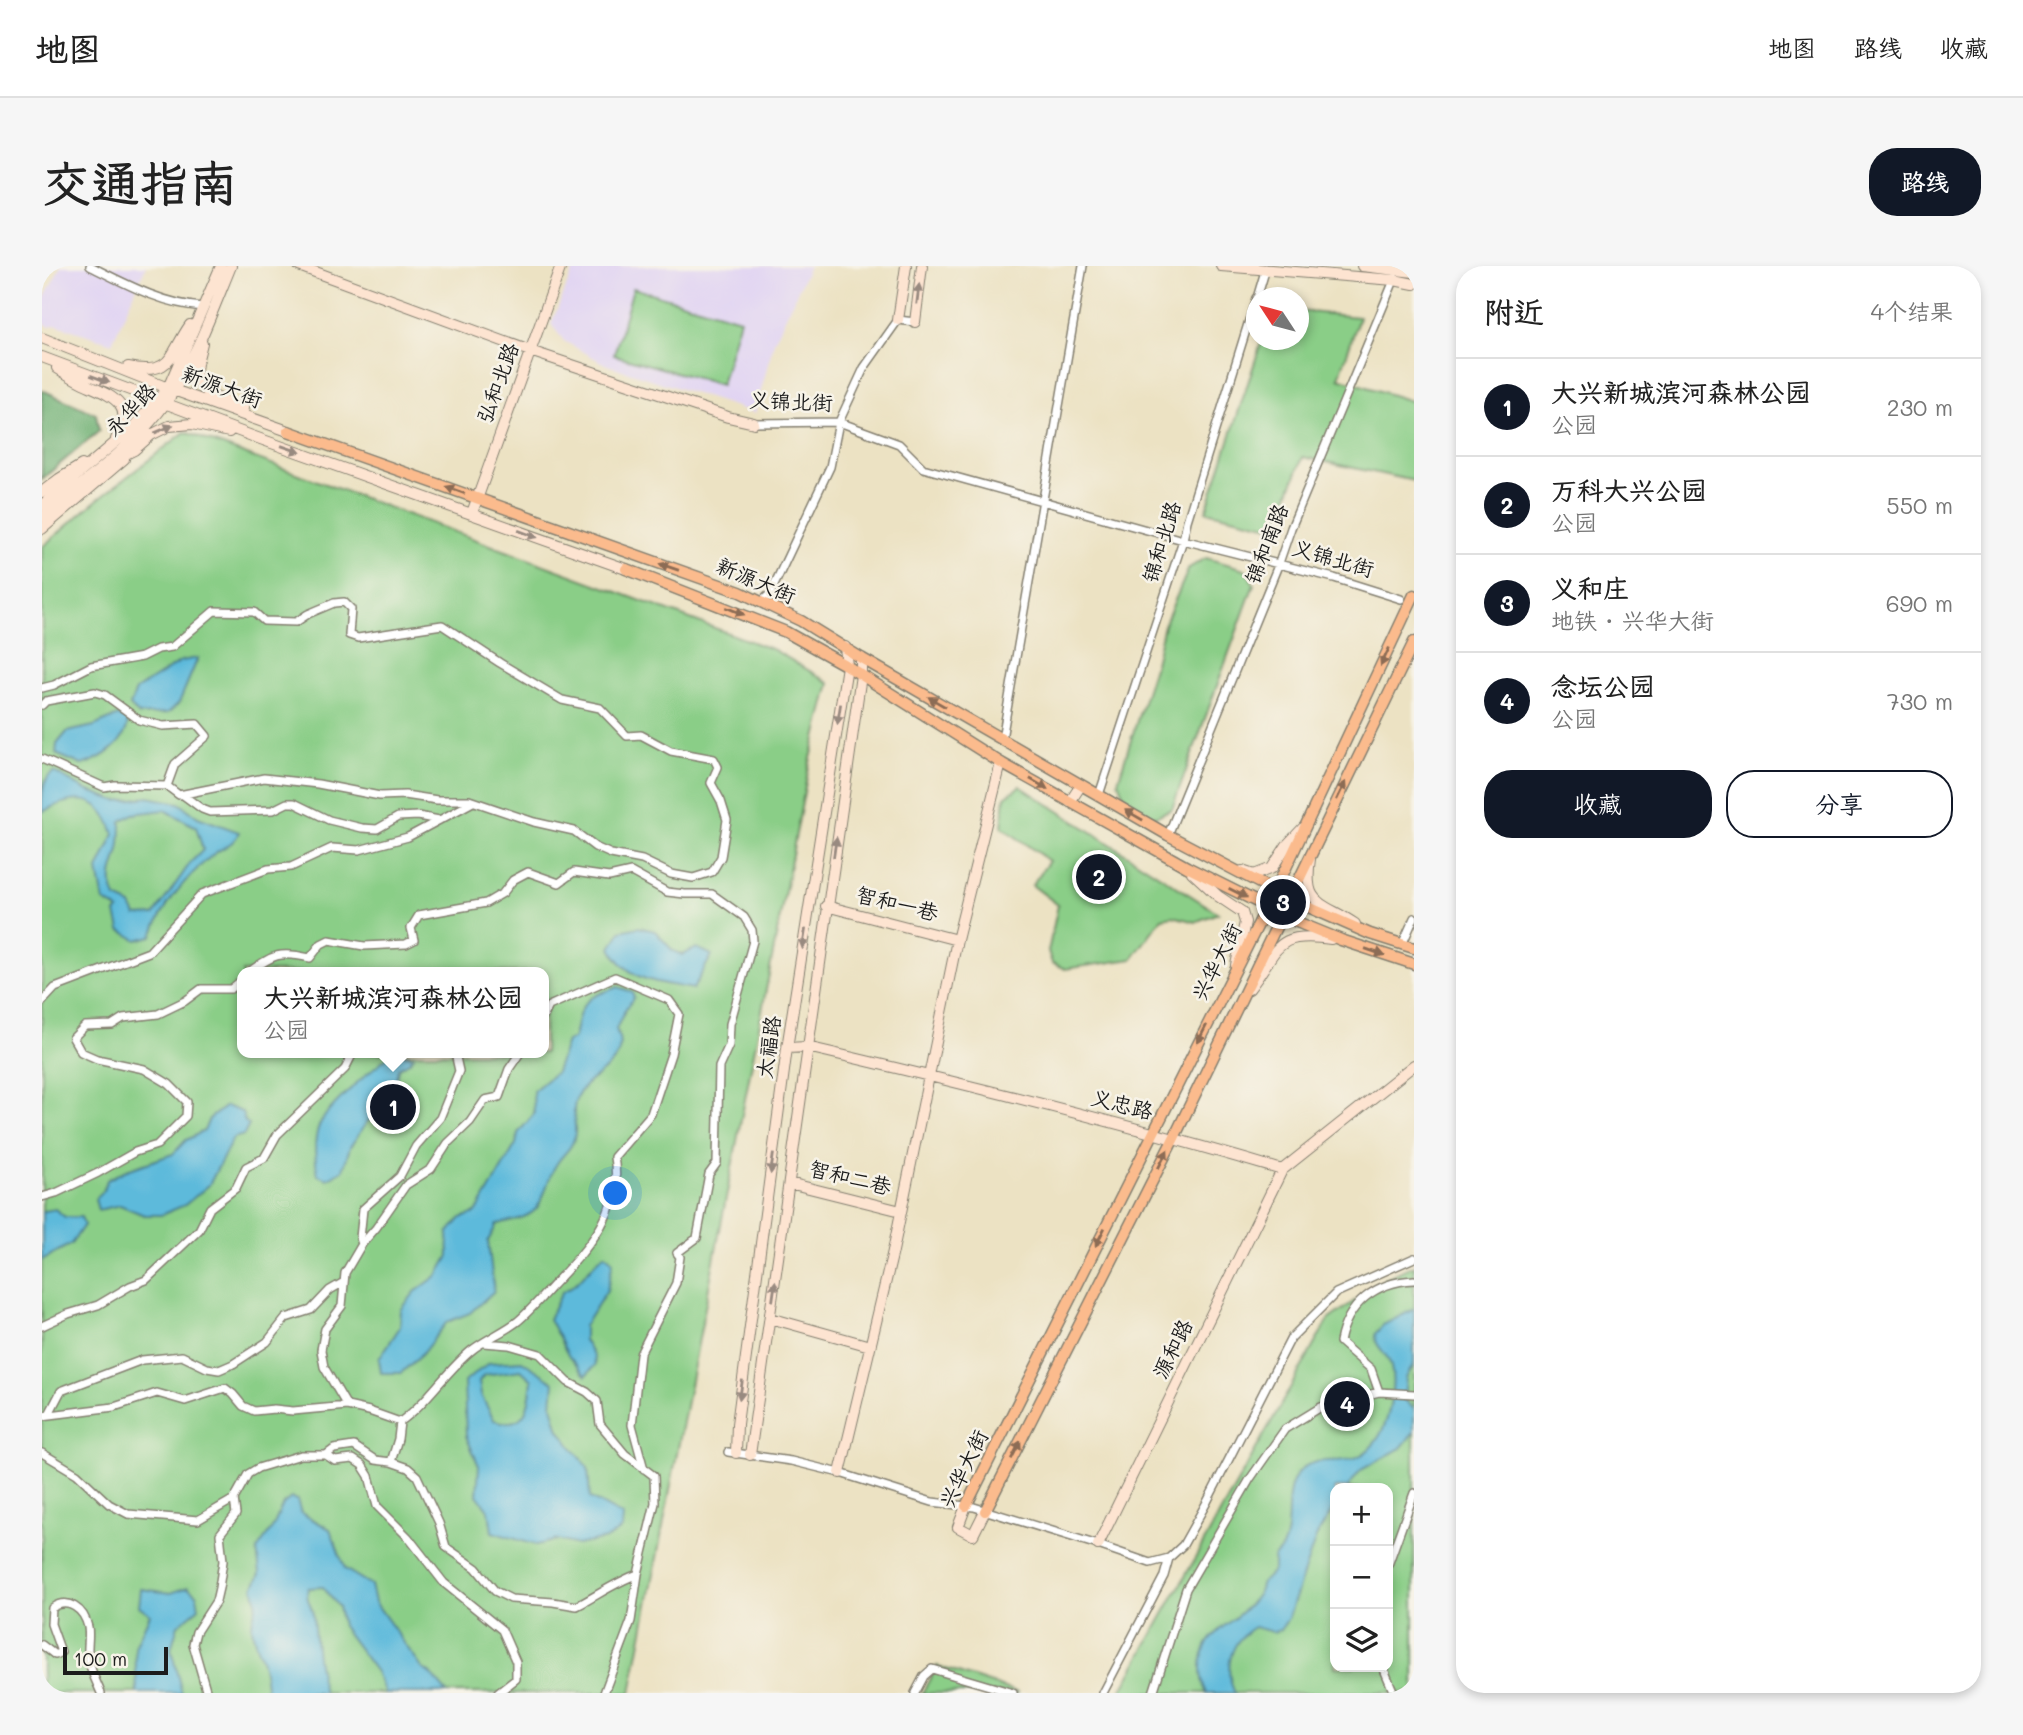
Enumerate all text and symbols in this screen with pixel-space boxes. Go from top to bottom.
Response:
text: 地图 [35,26,101,69]
text: 地图 [1768,32,1816,63]
text: 路线 [1854,32,1902,63]
text: 收藏 [1940,32,1988,63]
button: 路线 [1869,148,1981,216]
text: 交通指南 [42,150,238,213]
one-way arrow [913,283,924,305]
north arrow [1246,287,1309,350]
text: 附近 [1484,291,1544,331]
text: 4个结果 [1870,296,1953,326]
street label: 弘和北路 [470,338,524,427]
street label: 新源大街 [178,359,267,413]
one-way arrow [89,373,110,384]
text: 大兴新城滨河森林公园 [1551,375,1811,409]
street label: 永华路 [99,377,161,441]
street label: 义锦北街 [749,386,833,415]
text: 1 [1502,392,1512,422]
text: 230 m [1887,392,1953,422]
text: 公园 [1551,409,1597,439]
one-way arrow [154,424,175,435]
one-way arrow [281,444,302,455]
text: 万科大兴公园 [1551,473,1707,507]
one-way arrow [444,485,465,496]
text: 2 [1501,490,1513,520]
text: 550 m [1886,490,1953,520]
street label: 锦和北路 [1135,497,1186,586]
street label: 锦和南路 [1238,499,1293,588]
text: 公园 [1551,507,1597,537]
one-way arrow [518,528,539,539]
street label: 义锦北街 [1289,533,1378,582]
street label: 新源大街 [713,551,801,608]
one-way arrow [659,561,680,572]
text: 义和庄 [1551,571,1629,605]
text: 3 [1500,588,1514,618]
text: 690 m [1886,588,1953,618]
one-way arrow [725,605,746,616]
text: 地铁 · 兴华大街 [1551,605,1714,635]
one-way arrow [1379,647,1391,667]
text: 念坛公园 [1551,669,1655,703]
text: 4 [1500,686,1514,716]
text: 730 m [1887,686,1953,716]
one-way arrow [927,696,947,708]
one-way arrow [833,703,844,725]
text: 公园 [1551,703,1597,733]
button: 收藏 [1484,770,1712,838]
button: 分享 [1726,770,1953,838]
one-way arrow [1029,778,1048,790]
one-way arrow [1336,781,1347,801]
one-way arrow [1125,809,1144,821]
one-way arrow [830,836,841,858]
pin: 2 [1076,851,1122,903]
pin: 3 [1260,876,1306,928]
street label: 智和一巷 [853,879,941,926]
one-way arrow [1228,888,1248,899]
street label: 兴华大街 [1185,918,1247,1005]
one-way arrow [799,928,810,950]
one-way arrow [1364,947,1385,958]
popup [237,967,549,1058]
text: 大兴新城滨河森林公园 [263,980,523,1014]
text: 公园 [263,1014,309,1044]
street label: 太福路 [750,1014,785,1080]
one-way arrow [1197,1024,1208,1044]
pin: 1 [370,1081,416,1133]
street label: 义忠路 [1089,1083,1156,1124]
one-way arrow [1157,1149,1168,1169]
one-way arrow [766,1153,777,1175]
street label: 智和二巷 [806,1153,894,1200]
your location [598,1176,632,1210]
one-way arrow [1095,1227,1106,1247]
one-way arrow [768,1280,779,1302]
street label: 源和路 [1146,1314,1198,1383]
pin: 4 [1324,1378,1370,1430]
one-way arrow [736,1379,747,1401]
street label: 兴华大街 [932,1425,993,1512]
one-way arrow [1010,1440,1021,1460]
map controls [1330,1483,1393,1672]
button: + [1330,1483,1393,1546]
button: − [1330,1546,1393,1609]
button: layers [1330,1609,1393,1672]
scale bar [63,1644,168,1676]
text: 100 m [74,1646,127,1671]

